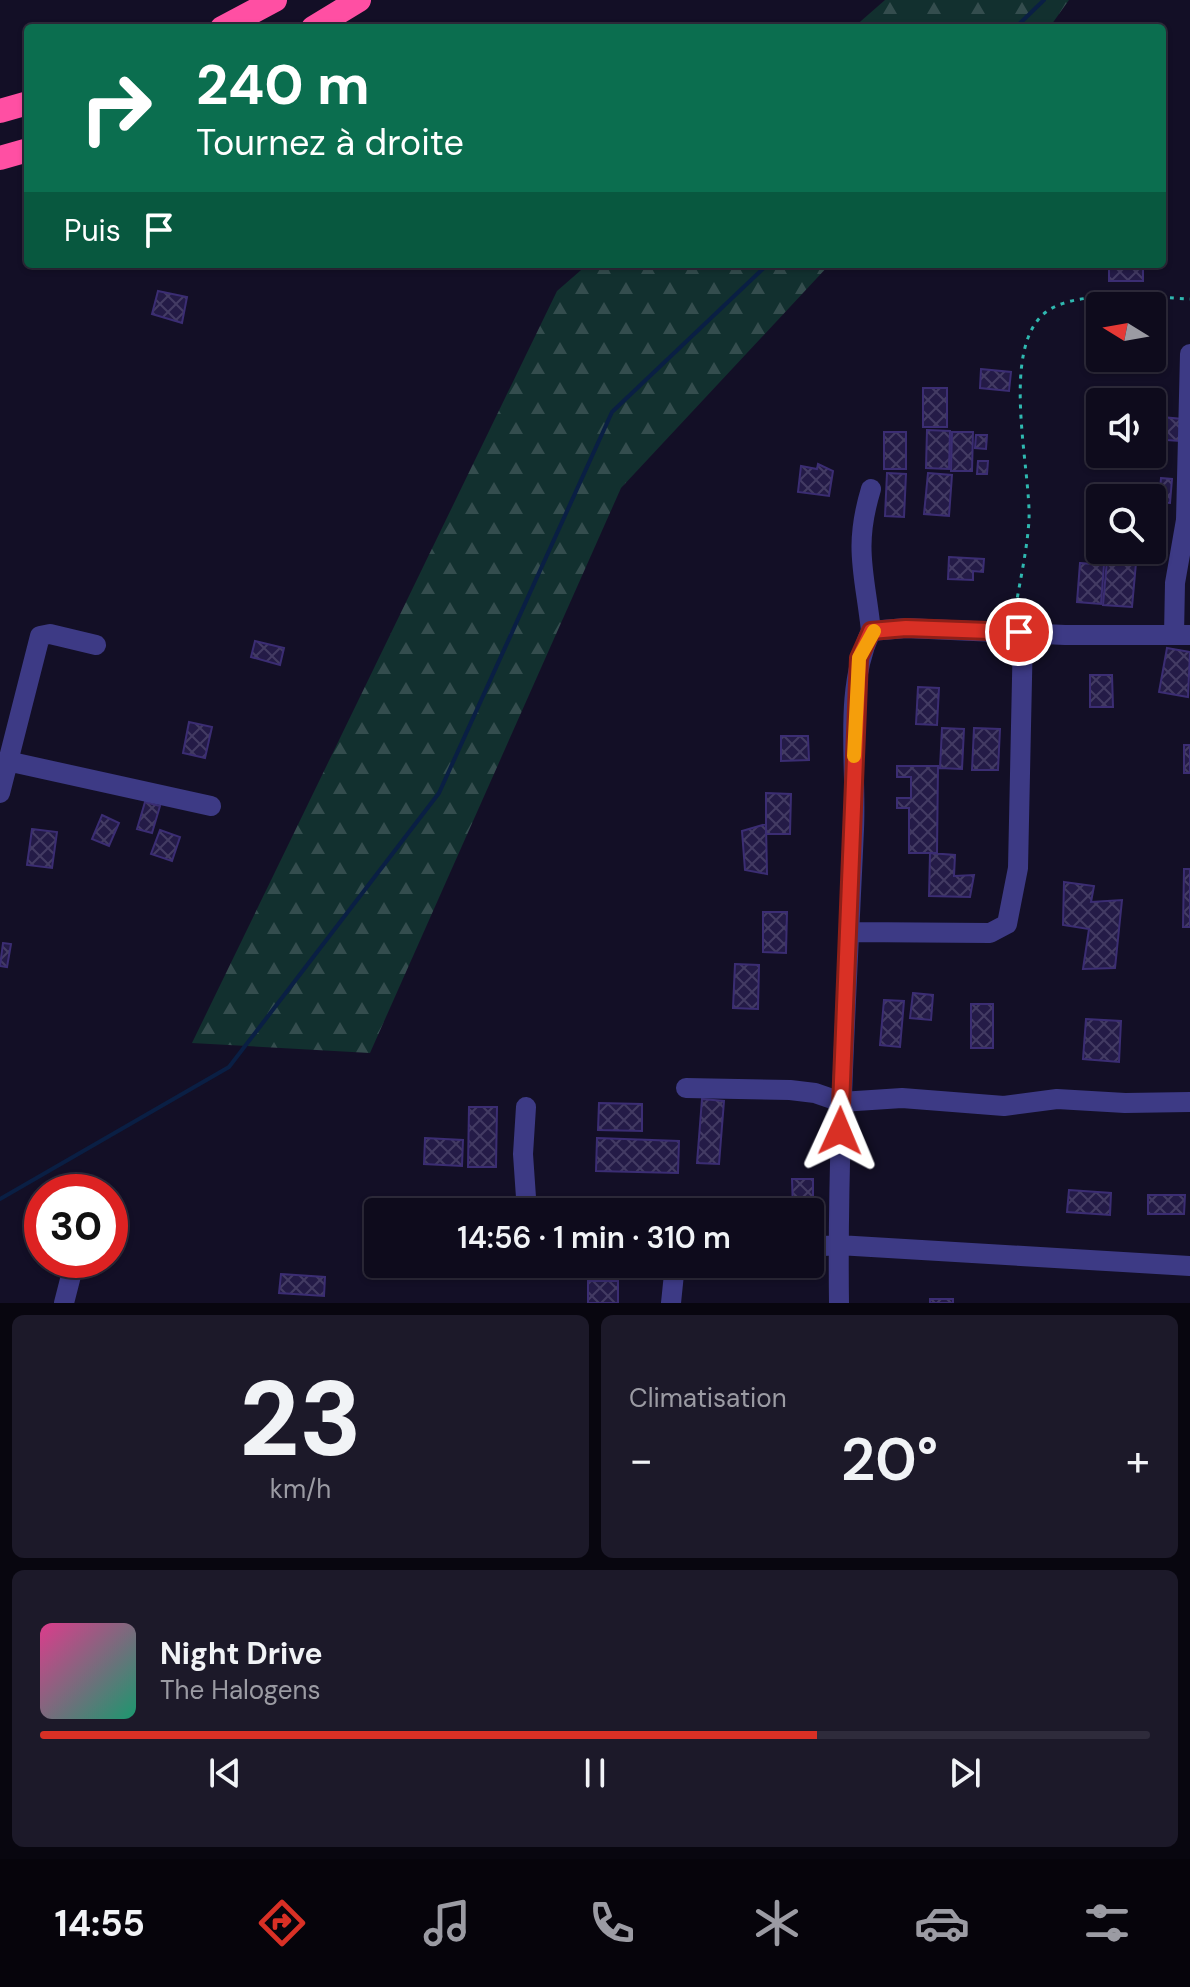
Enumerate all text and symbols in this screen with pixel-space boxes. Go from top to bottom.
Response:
text: 240 m [196,48,370,121]
icon: right [64,56,168,160]
text: Tournez à droite [196,119,464,166]
icon: arrive [137,208,181,252]
text: Puis [64,211,121,250]
north arrow [1086,292,1166,372]
map controls [1086,292,1166,564]
button: sound [1086,388,1166,468]
button: search [1086,484,1166,564]
pin [985,598,1053,666]
icon: arrive [997,610,1041,654]
position arrow [798,1089,882,1173]
speed limit sign: 30 [24,1174,128,1278]
text: 14:56 · 1 min · 310 m [457,1218,731,1257]
text: 23 [239,1352,362,1487]
text: Climatisation [629,1381,787,1415]
text: 20° [841,1420,938,1499]
text: − [629,1431,653,1489]
text: + [1126,1431,1150,1489]
text: km/h [270,1472,331,1506]
text: Night Drive [160,1634,323,1673]
text: The Halogens [160,1673,320,1707]
icon: previous [203,1751,247,1795]
icon: pause [573,1751,617,1795]
icon: next [943,1751,987,1795]
icon: directions [254,1895,310,1951]
icon: music [419,1895,475,1951]
icon: phone [584,1895,640,1951]
icon: climate [749,1895,805,1951]
icon: car [914,1895,970,1951]
icon: filters [1079,1895,1135,1951]
text: 14:55 [55,1900,145,1947]

